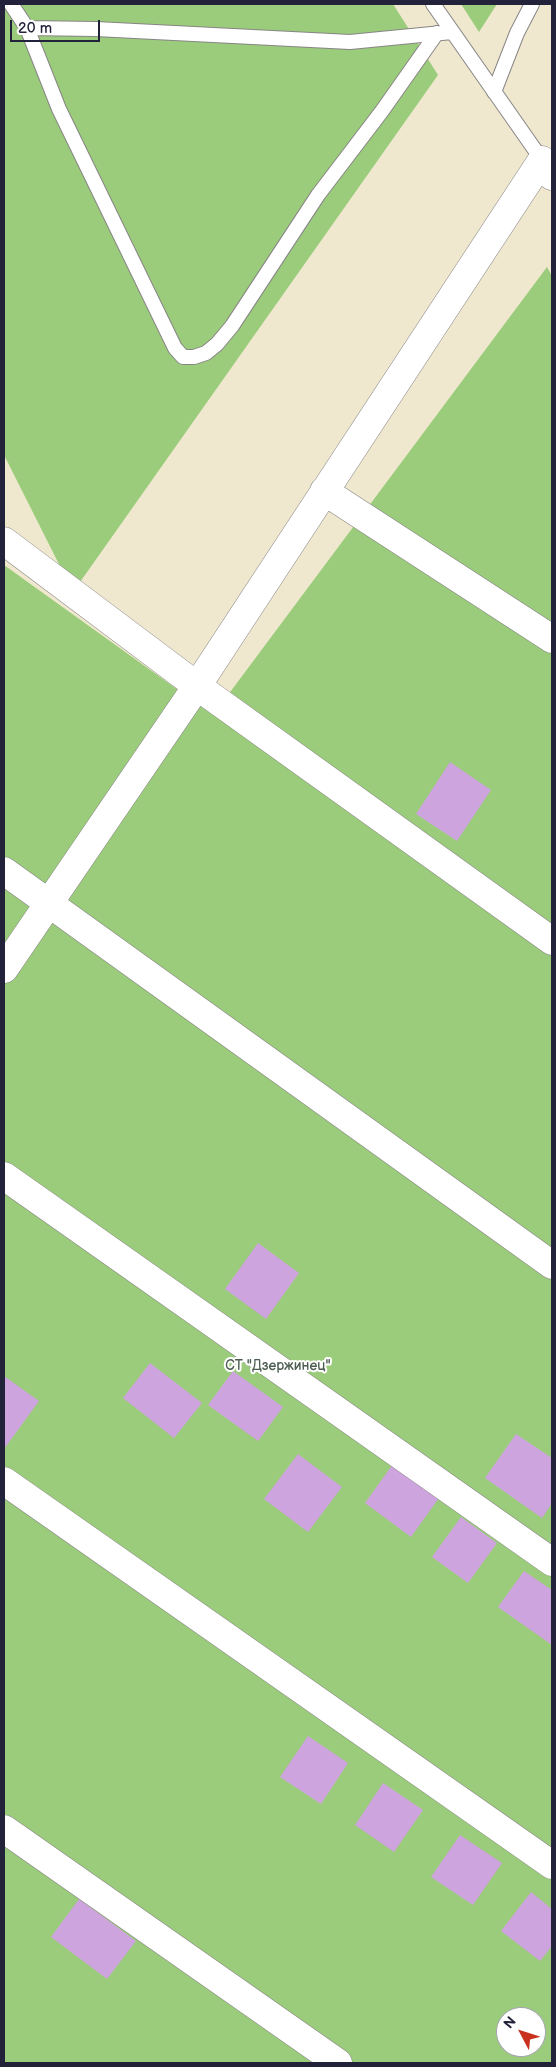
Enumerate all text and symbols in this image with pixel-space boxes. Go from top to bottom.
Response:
scale bar [12,10,102,42]
text: 20 m [18,19,52,38]
park label: СТ "Дзержинец" [225,1358,331,1374]
north arrow [496,2007,546,2057]
text: N [500,2013,520,2032]

